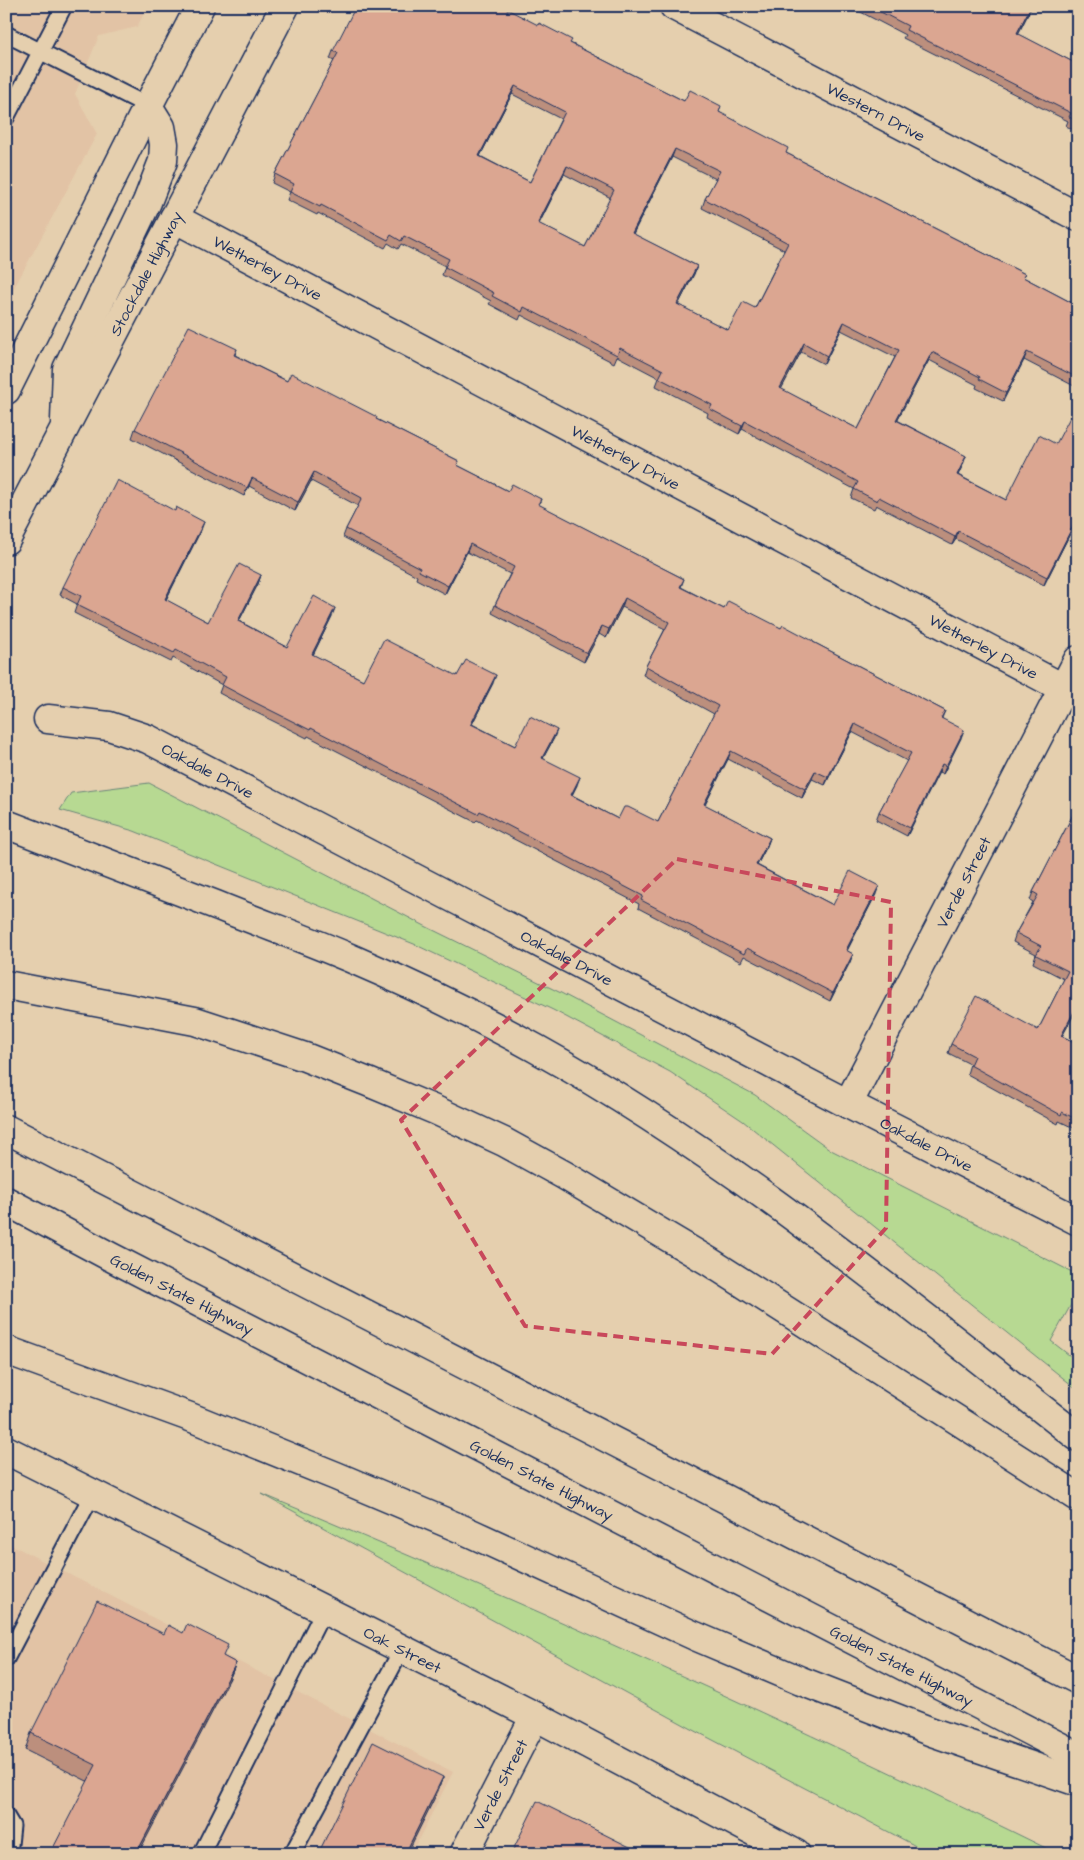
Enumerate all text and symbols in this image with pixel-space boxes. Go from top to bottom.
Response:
street label: Western Drive [822,78,929,148]
street label: Stockdale Highway [105,207,189,340]
street label: Wetherley Drive [209,231,326,306]
street label: Wetherley Drive [567,420,684,496]
street label: Wetherley Drive [925,609,1042,685]
street label: Oakdale Drive [157,738,258,804]
street label: Verde Street [931,832,997,932]
street label: Oakdale Drive [517,925,617,992]
street label: Oakdale Drive [876,1112,976,1178]
street label: Golden State Highway [106,1249,257,1342]
street label: Golden State Highway [466,1434,617,1527]
street label: Golden State Highway [826,1620,977,1713]
street label: Oak Street [360,1622,445,1679]
street label: Verde Street [468,1735,534,1835]

